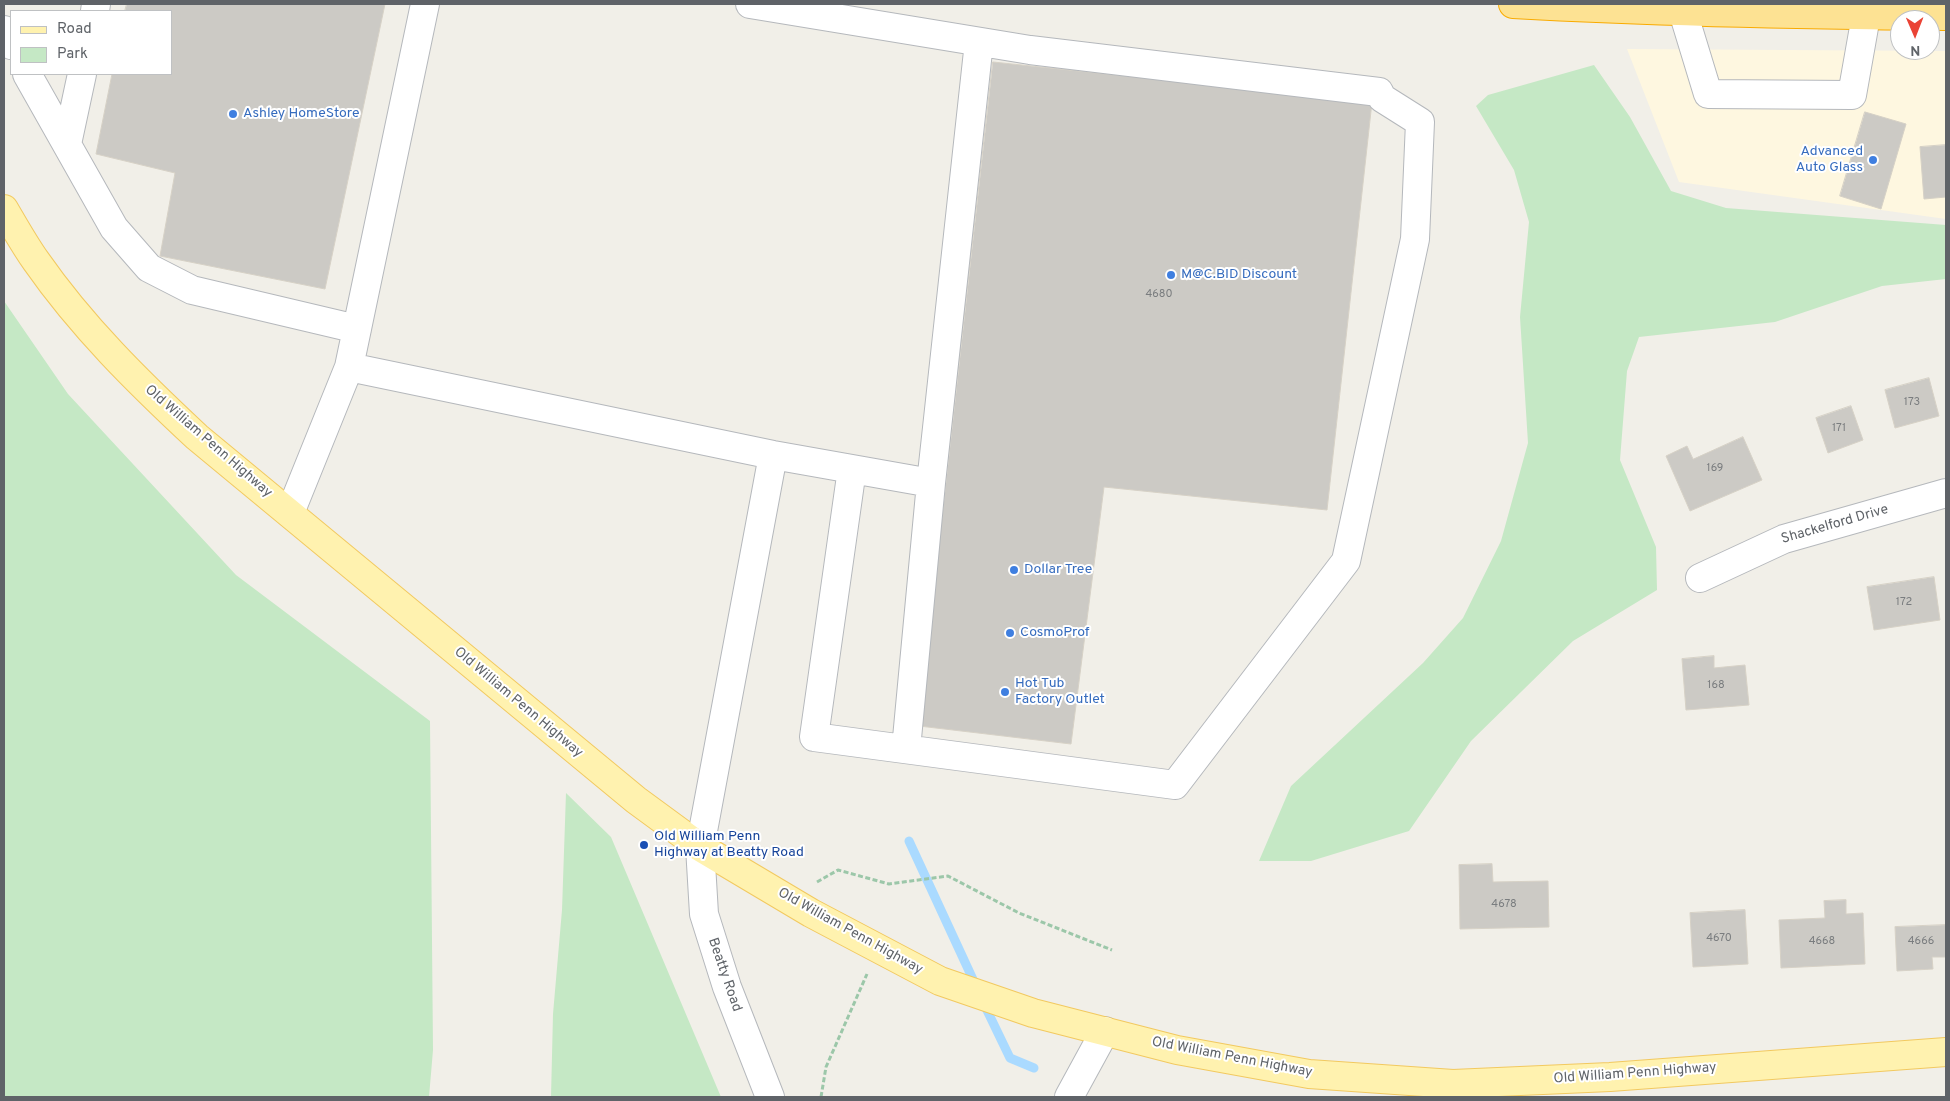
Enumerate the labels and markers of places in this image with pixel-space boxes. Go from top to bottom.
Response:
place label: Ashley HomeStore [243,106,359,122]
marker: Ashley HomeStore [227,108,239,120]
place label: Advanced Auto Glass [1796,144,1863,176]
marker: Advanced Auto Glass [1867,154,1879,166]
place label: M@C.BID Discount [1181,267,1297,283]
marker: M@C.BID Discount [1165,269,1177,281]
place label: Dollar Tree [1024,562,1092,578]
marker: Dollar Tree [1008,564,1020,576]
place label: CosmoProf [1020,625,1090,641]
marker: CosmoProf [1004,627,1016,639]
place label: Hot Tub Factory Outlet [1015,676,1105,709]
marker: Hot Tub Factory Outlet [999,686,1011,698]
place label: Old William Penn Highway at Beatty Road [654,829,804,862]
marker: Old William Penn Highway at Beatty Road [638,839,650,851]

